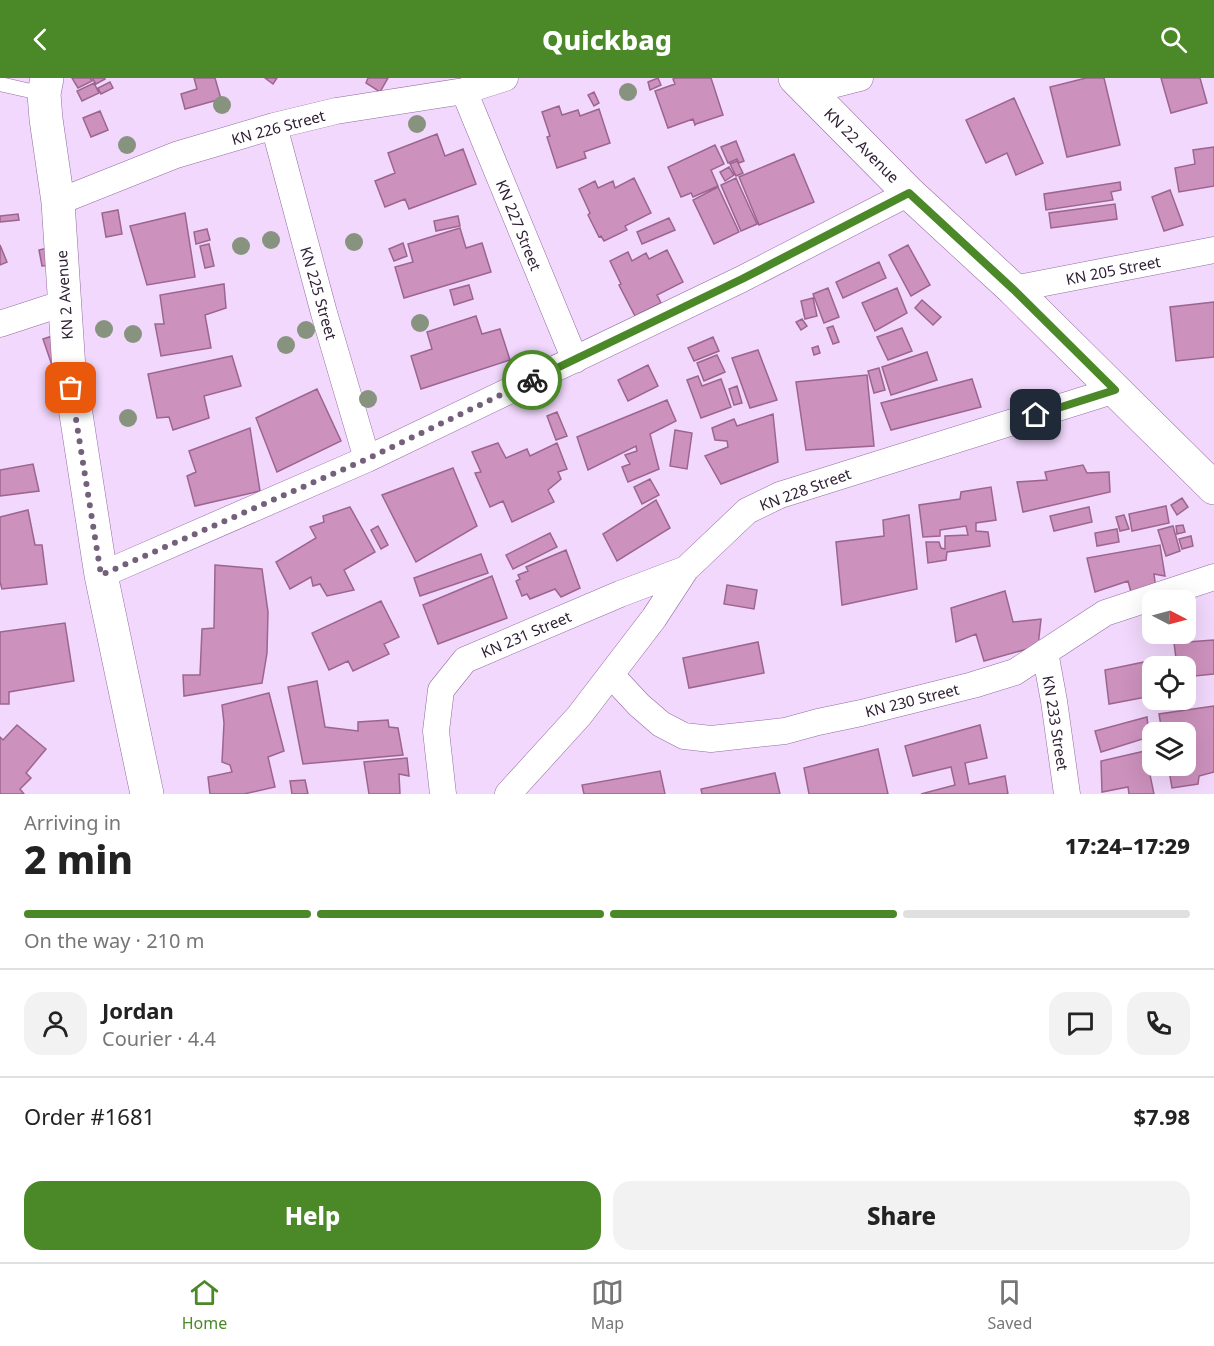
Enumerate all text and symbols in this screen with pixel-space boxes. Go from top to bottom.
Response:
text: Quickbag [542,21,672,58]
icon: back [24,23,57,56]
icon: search [1157,23,1190,56]
street label: KN 22 Avenue [820,103,904,187]
street label: KN 226 Street [229,105,328,149]
street label: KN 227 Street [492,177,546,274]
street label: KN 225 Street [296,244,342,343]
street label: KN 2 Avenue [51,250,77,340]
street label: KN 205 Street [1064,251,1163,289]
courier [502,350,562,410]
pin [45,362,96,413]
icon: bike [516,364,549,397]
icon: bag [54,371,87,404]
pin [1010,389,1061,440]
icon: home [1019,398,1052,431]
street label: KN 228 Street [756,463,854,515]
north arrow [1142,590,1196,644]
map controls [1142,590,1196,776]
street label: KN 231 Street [478,606,575,662]
button: locate [1142,656,1196,710]
street label: KN 233 Street [1039,674,1073,773]
street label: KN 230 Street [863,679,962,721]
button: layers [1142,722,1196,776]
text: Arriving in [24,809,121,836]
text: 17:24–17:29 [1065,830,1190,860]
text: 2 min [24,832,133,885]
text: On the way · 210 m [24,927,204,954]
button: person [24,992,87,1055]
button: chat [1049,992,1112,1055]
button: phone [1127,992,1190,1055]
text: Jordan [102,995,174,1025]
text: Courier · 4.4 [102,1025,216,1052]
text: Order #1681 [24,1101,155,1131]
text: $7.98 [1133,1101,1190,1131]
button: Help [24,1181,601,1250]
button: Share [613,1181,1190,1250]
tab: Home [182,1276,227,1334]
tab: Map [591,1276,624,1334]
tab: Saved [987,1276,1032,1334]

